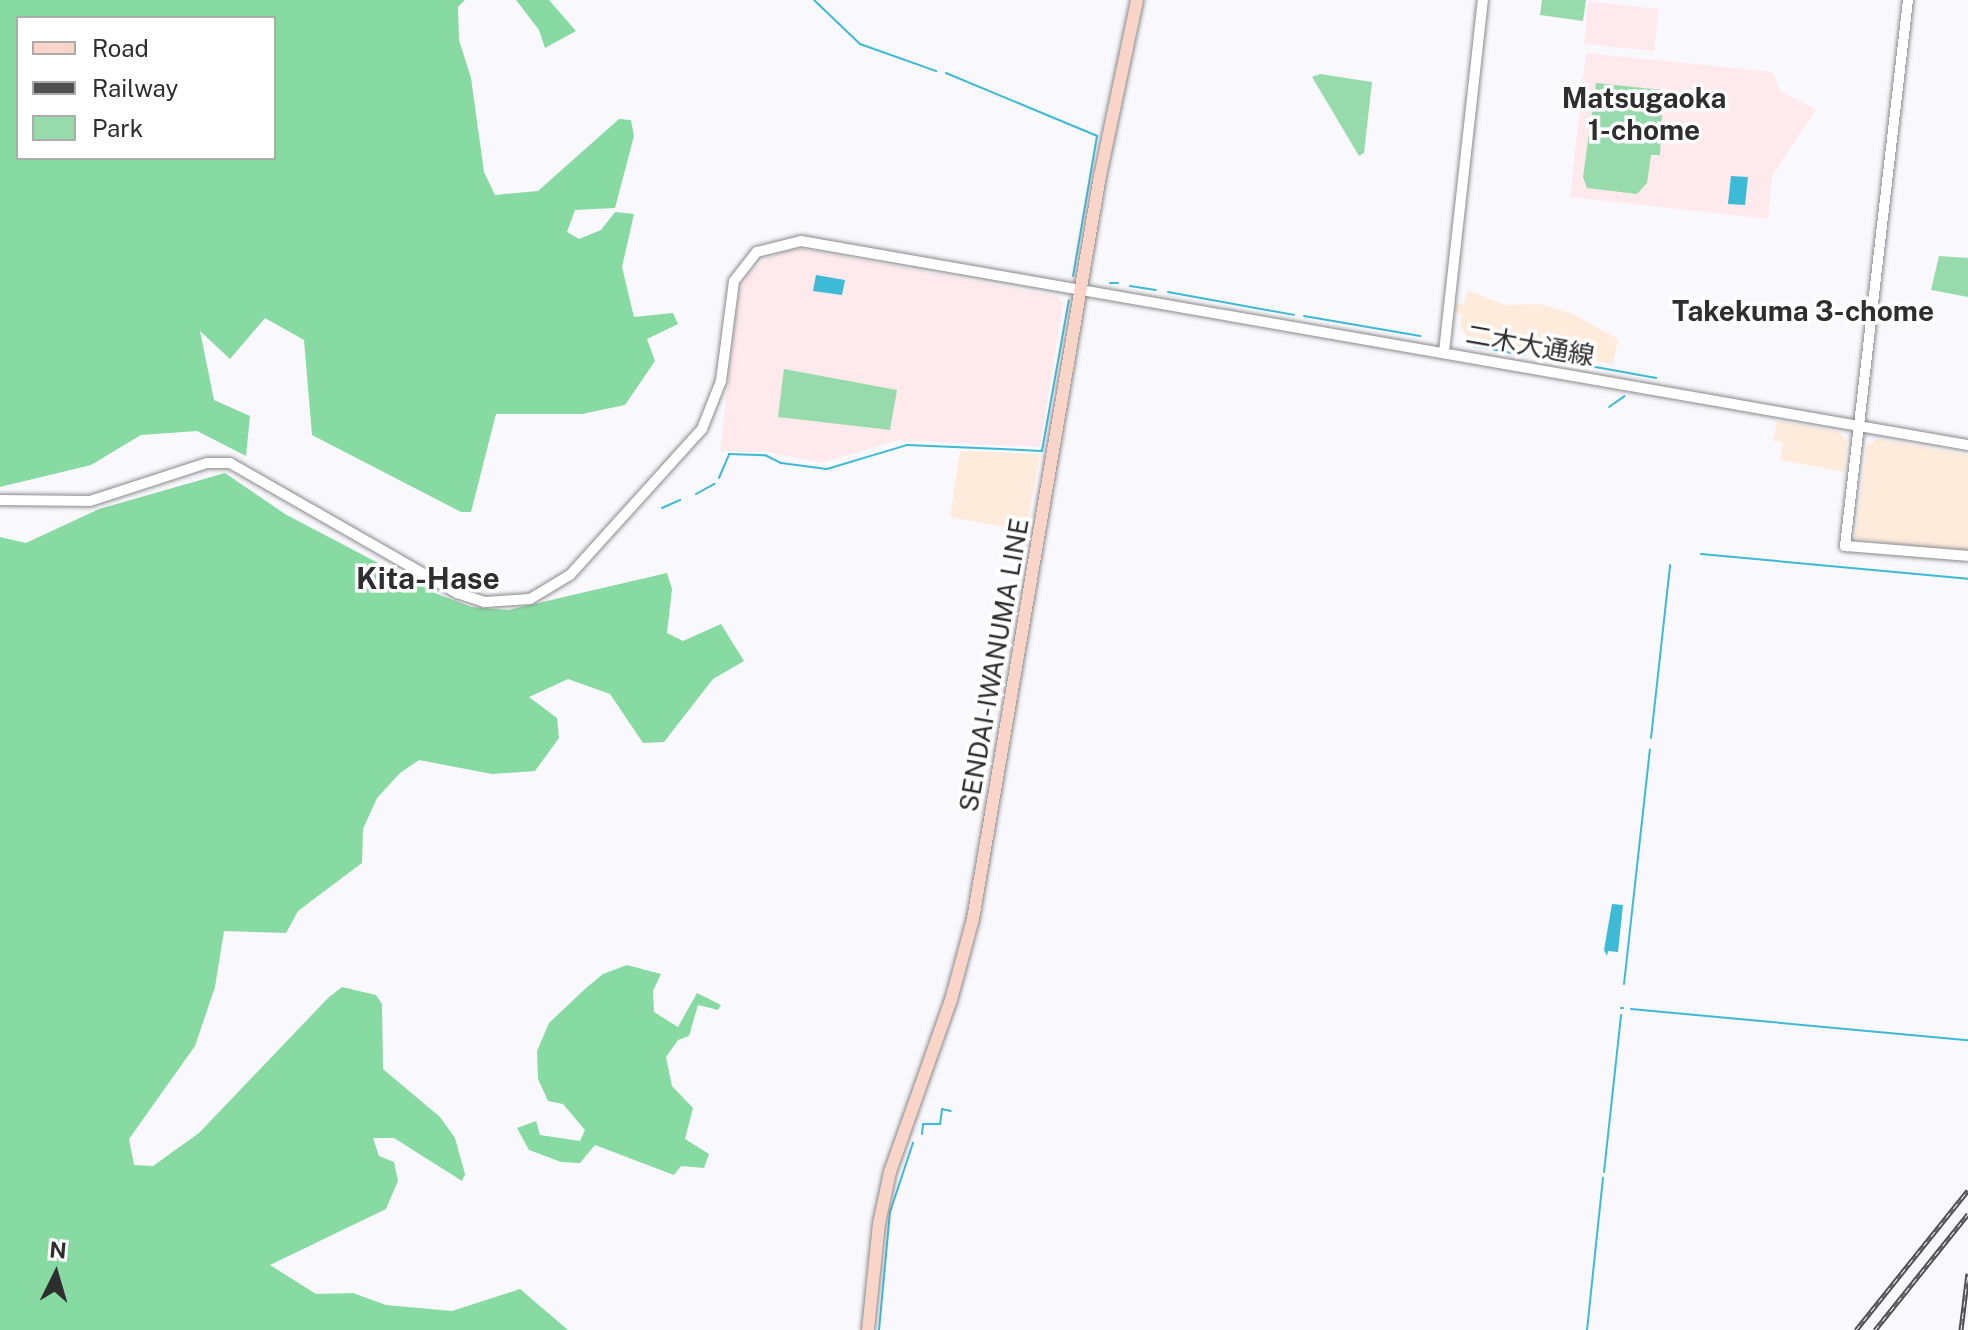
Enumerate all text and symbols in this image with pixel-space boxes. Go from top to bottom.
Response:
legend [16,16,276,160]
text: Road [92,34,149,62]
text: Railway [92,74,178,102]
district label: Matsugaoka 1-chome [1562,81,1726,147]
text: Park [92,114,143,142]
district label: Takekuma 3-chome [1672,294,1934,328]
street label: 二木大通線 [1463,318,1597,372]
street label: SENDAI-IWANUMA LINE [953,516,1035,814]
district label: Kita-Hase [356,560,500,596]
north arrow [16,1234,96,1314]
text: N [48,1236,68,1264]

